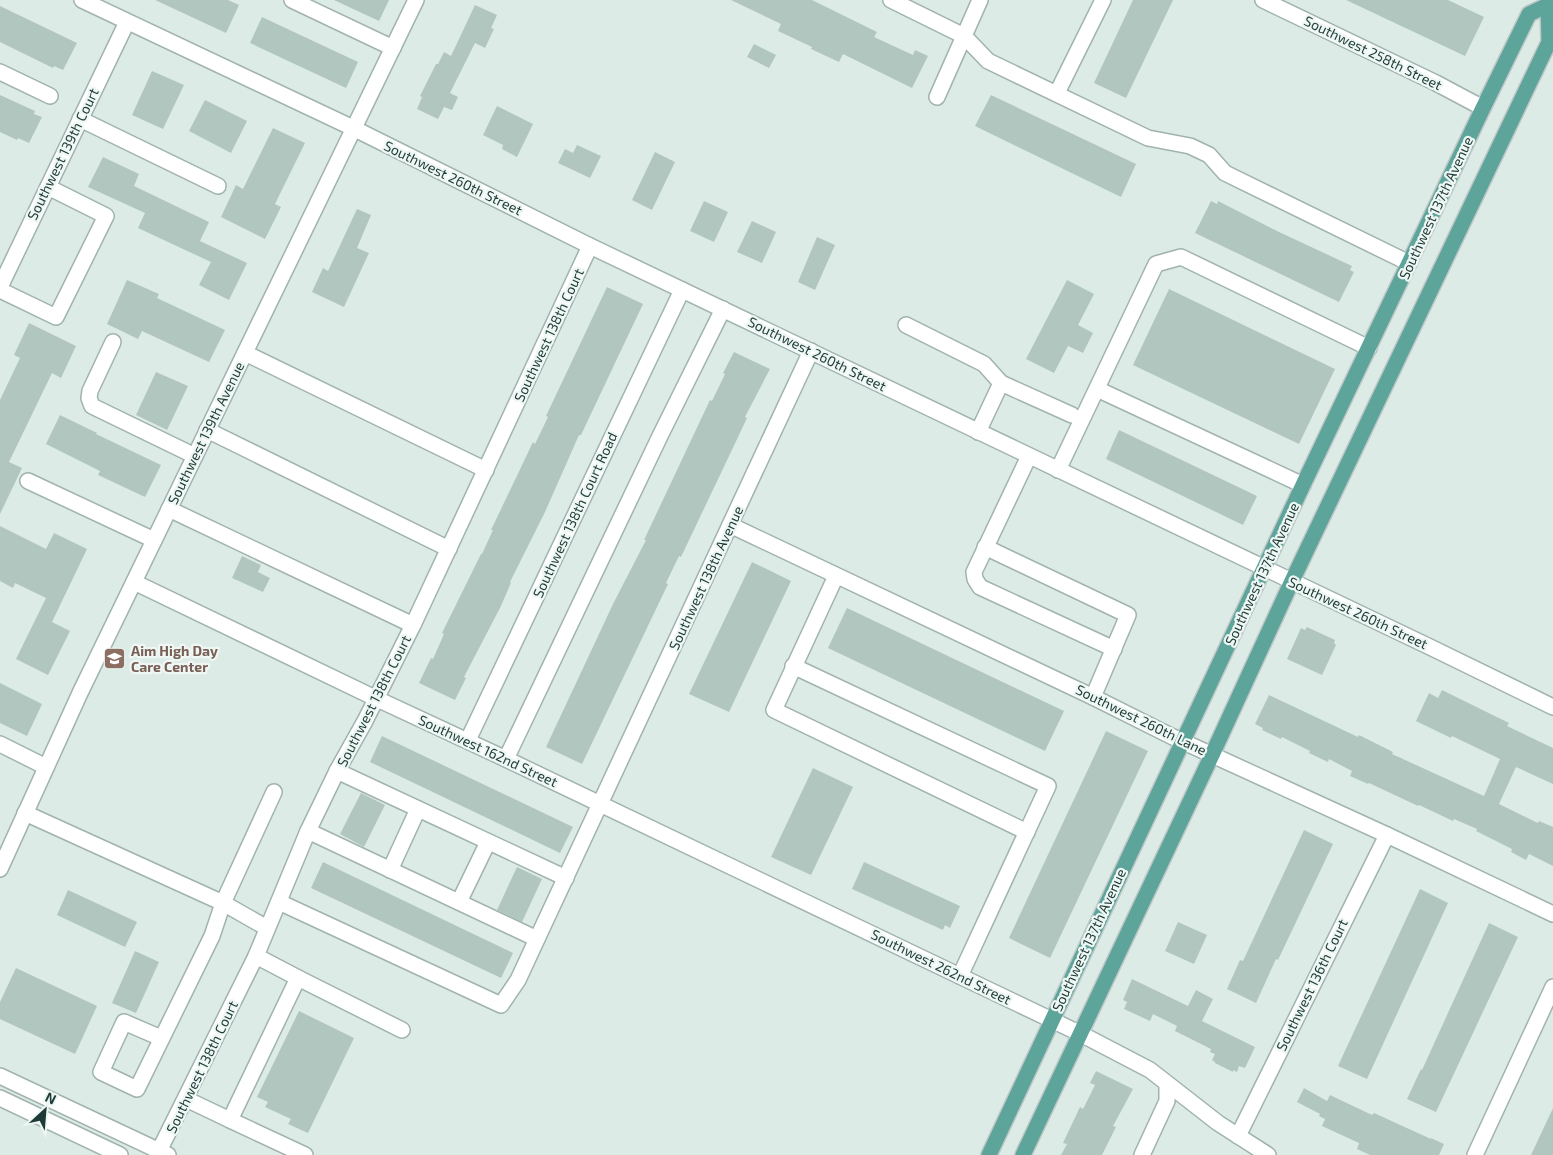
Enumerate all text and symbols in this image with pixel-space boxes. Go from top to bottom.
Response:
street label: Southwest 258th Street [1302,12,1445,93]
street label: Southwest 139th Court [23,85,102,223]
street label: Southwest 137th Avenue [1395,134,1476,282]
street label: Southwest 260th Street [381,137,525,218]
street label: Southwest 138th Court [510,265,587,404]
street label: Southwest 260th Street [745,313,889,394]
street label: Southwest 139th Avenue [164,359,247,507]
street label: Southwest 138th Court Road [529,429,620,600]
street label: Southwest 137th Avenue [1221,500,1302,648]
street label: Southwest 138th Avenue [665,503,746,652]
street label: Southwest 260th Street [1286,573,1431,652]
street label: Southwest 138th Court [333,632,414,769]
place label: Aim High Day Care Center [131,642,218,675]
school or university icon: Aim High Day Care Center [103,647,127,671]
street label: Southwest 260th Lane [1073,681,1209,759]
street label: Southwest 162nd Street [416,711,560,790]
street label: Southwest 137th Avenue [1048,866,1129,1014]
street label: Southwest 136th Court [1272,916,1351,1054]
street label: Southwest 262nd Street [868,925,1014,1008]
street label: Southwest 138th Court [162,998,241,1136]
north arrow [20,1085,70,1135]
text: N [43,1088,59,1108]

